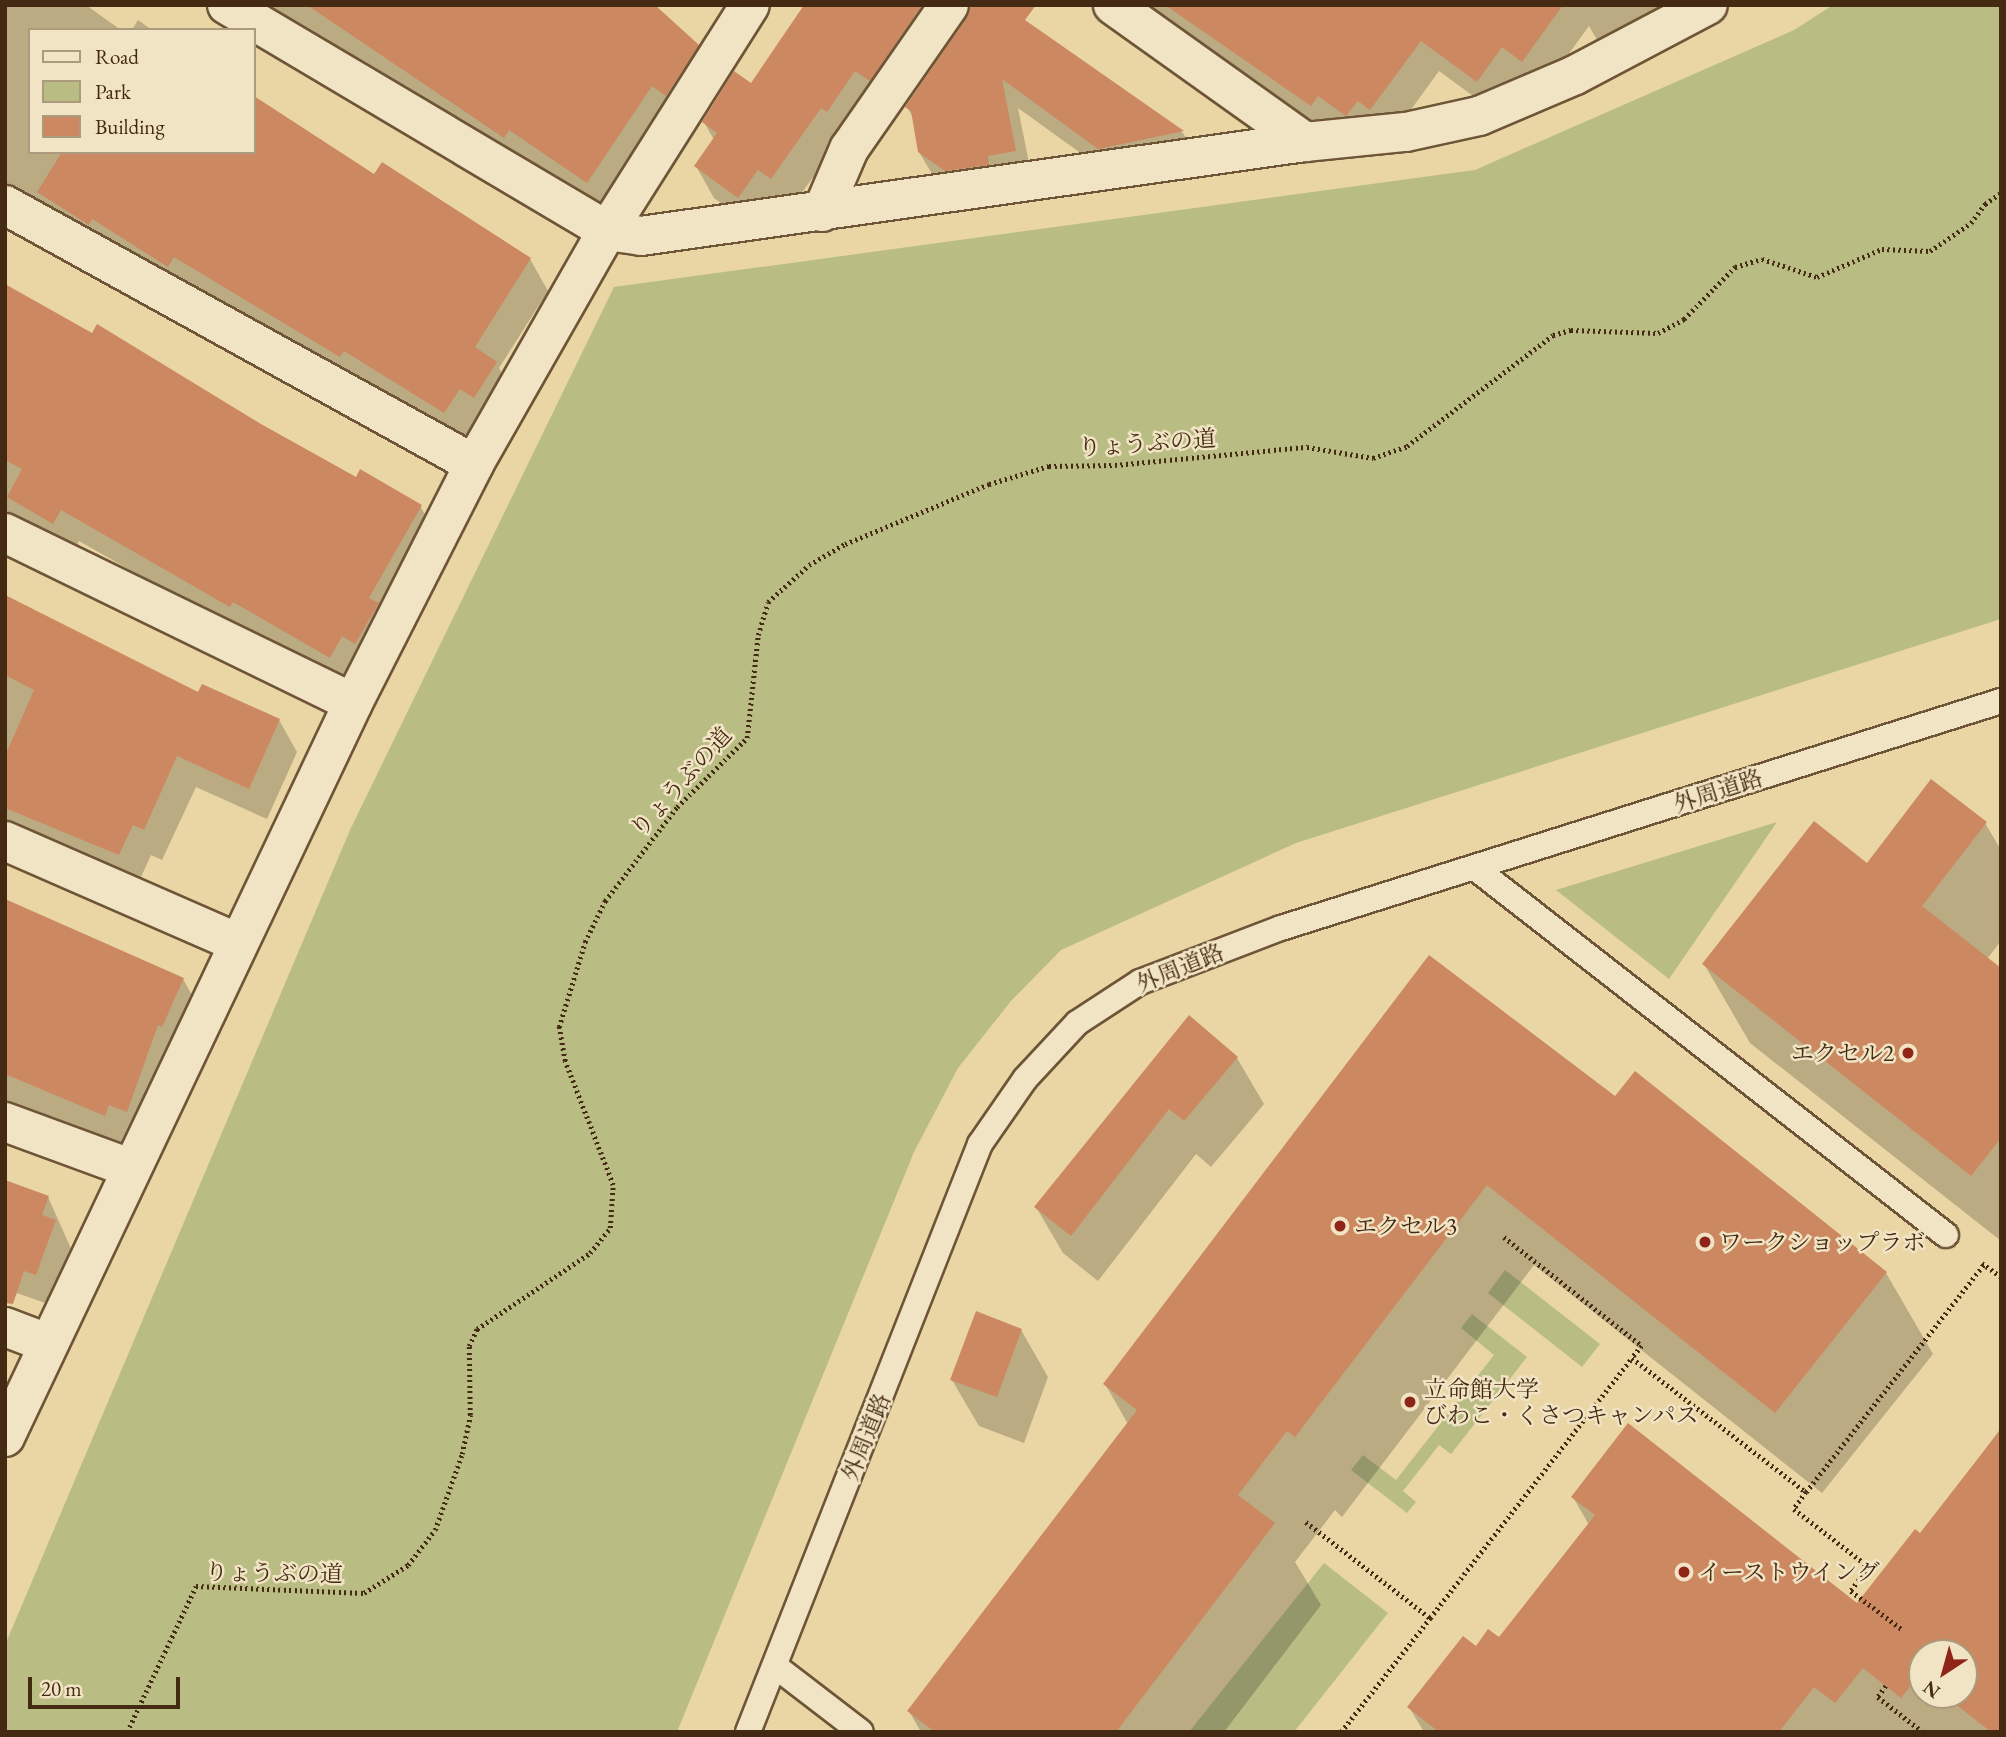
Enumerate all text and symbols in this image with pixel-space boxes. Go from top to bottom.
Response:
legend [28,28,256,154]
text: Road [95,43,139,70]
text: Park [95,78,131,105]
text: Building [95,113,165,140]
street label: りょうぶの道 [1077,424,1217,462]
street label: りょうぶの道 [625,721,737,843]
street label: 外周道路 [1670,764,1766,818]
street label: 外周道路 [1132,938,1228,998]
place label: エクセル2 [1791,1039,1894,1067]
marker: エクセル2 [1900,1045,1916,1061]
place label: エクセル3 [1354,1212,1457,1240]
marker: エクセル3 [1332,1218,1348,1234]
place label: ワークショップラボ [1719,1228,1926,1256]
marker: ワークショップラボ [1697,1234,1713,1250]
place label: 立命館大学 びわこ・くさつキャンパス [1424,1375,1700,1429]
street label: 外周道路 [836,1389,896,1485]
marker: 立命館大学 びわこ・くさつキャンパス [1402,1394,1418,1410]
street label: りょうぶの道 [205,1558,343,1588]
place label: イーストウイング [1698,1558,1882,1586]
marker: イーストウイング [1676,1564,1692,1580]
north arrow [1908,1639,1978,1709]
scale bar [32,1664,184,1708]
text: 20 m [41,1675,82,1702]
text: N [1918,1675,1945,1704]

